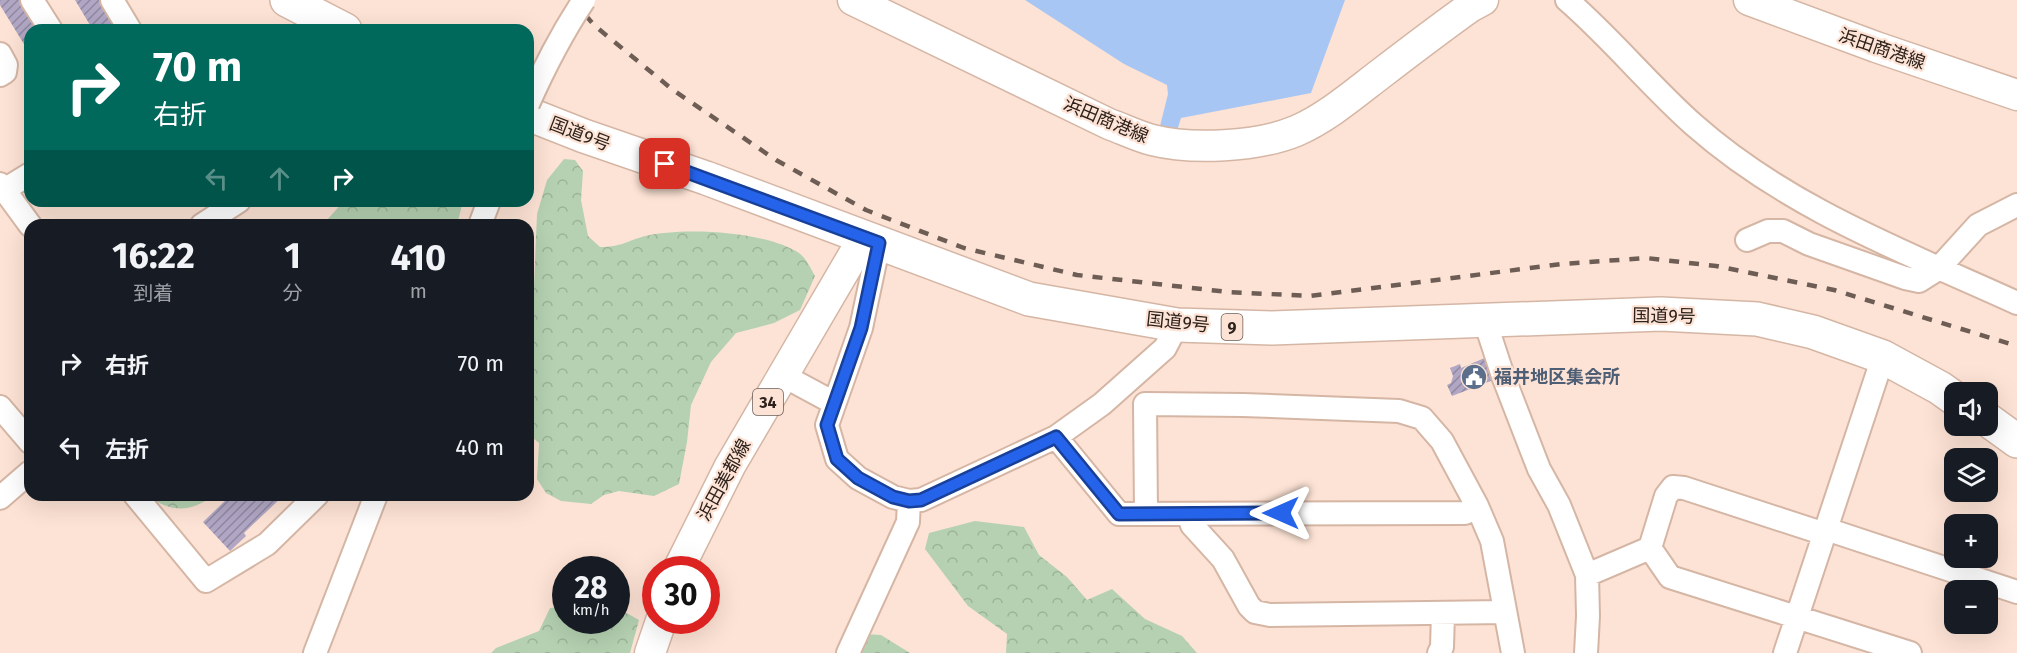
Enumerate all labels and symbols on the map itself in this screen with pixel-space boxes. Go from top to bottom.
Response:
street label: 浜田商港線 [1836,24,1928,74]
street label: 浜田商港線 [1060,92,1152,148]
street label: 国道9号 [546,112,614,156]
pin [639,138,690,189]
street label: 国道9号 [1632,304,1696,328]
street label: 国道9号 [1145,308,1211,336]
road number: 9 [1222,314,1242,340]
public building icon: 福井地区集会所 [1459,362,1489,392]
place label: 福井地区集会所 [1494,366,1620,388]
road number: 34 [753,389,783,415]
street label: 浜田美都線 [693,435,755,525]
position arrow [1249,481,1313,545]
speed limit sign: 30 [642,556,720,634]

